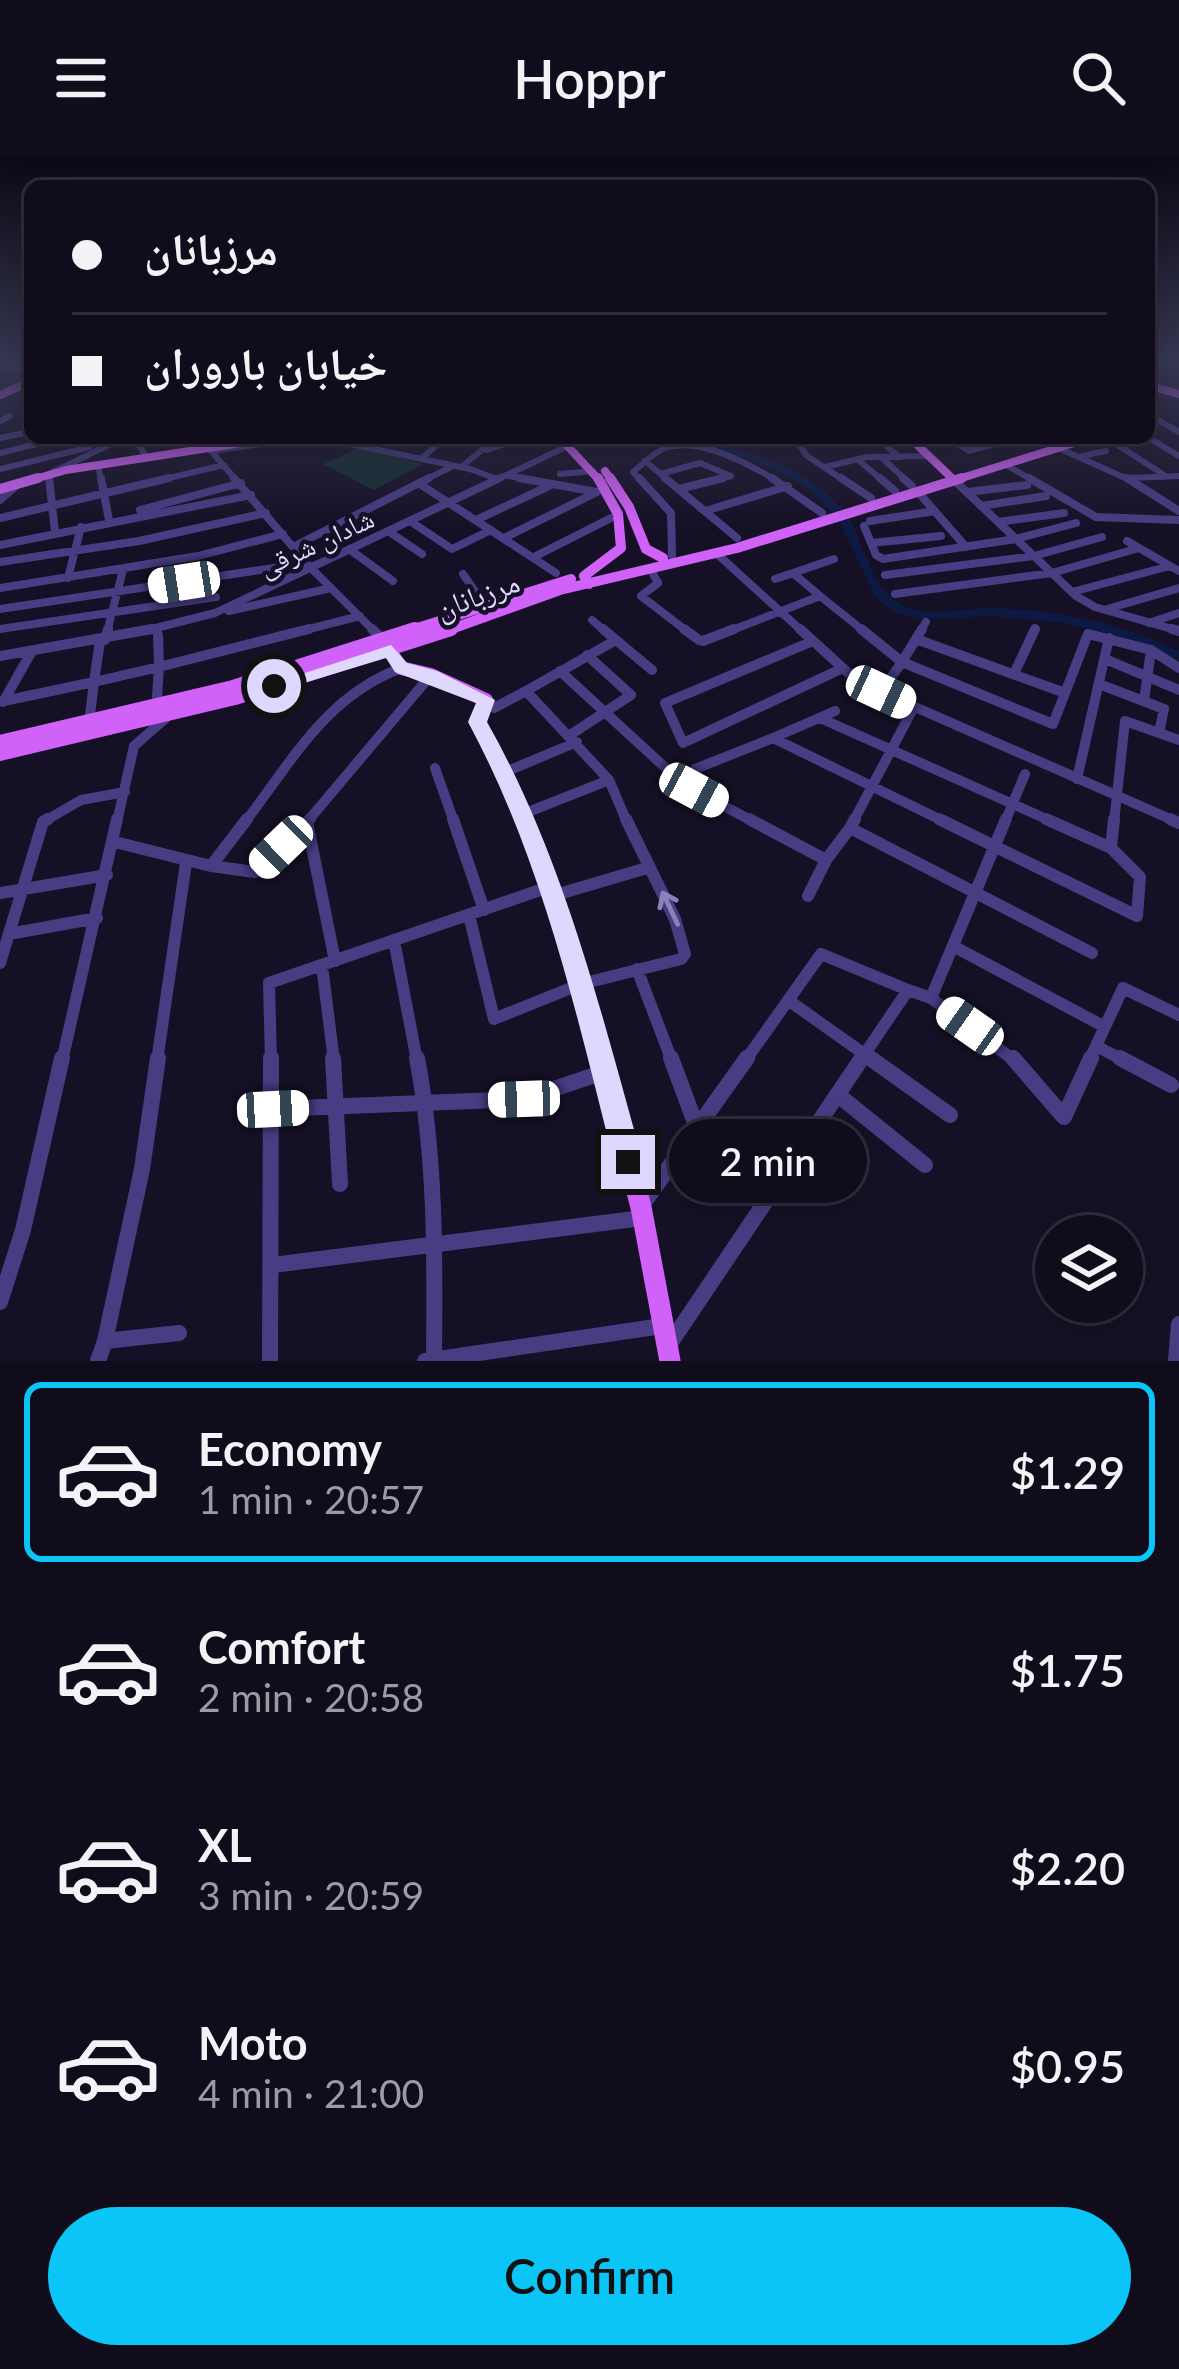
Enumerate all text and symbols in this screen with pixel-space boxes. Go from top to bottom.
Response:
icon: menu [48,45,114,111]
icon: search [1065,45,1131,111]
text: Hoppr [513,46,666,111]
text: مرزبانان [144,221,278,275]
text: خیابان باروران [144,336,387,390]
street label: شادان شرقی [253,501,379,584]
car [146,559,222,605]
street label: مرزبانان [430,562,525,628]
route start [247,659,301,713]
car [841,660,921,724]
car [654,757,734,823]
car [243,809,319,885]
one-way arrow [657,891,679,927]
car [930,991,1010,1061]
car [487,1080,561,1118]
car [236,1089,310,1129]
callout: 2 min [670,1120,868,1204]
route end [601,1135,655,1189]
text: 2 min [720,1138,816,1184]
map controls [1035,1215,1143,1323]
button: layers [1035,1215,1143,1323]
icon: car [54,1418,162,1526]
text: Economy [198,1422,382,1476]
text: $1.29 [1010,1445,1125,1499]
text: 1 min · 20:57 [198,1476,424,1522]
icon: car [54,1616,162,1724]
text: Comfort [198,1620,365,1674]
text: $1.75 [1010,1643,1125,1697]
text: 2 min · 20:58 [198,1674,424,1720]
icon: car [54,1814,162,1922]
text: XL [198,1818,252,1872]
text: $2.20 [1010,1841,1125,1895]
text: 3 min · 20:59 [198,1872,424,1918]
icon: car [54,2012,162,2120]
text: Moto [198,2016,308,2070]
text: $0.95 [1010,2039,1125,2093]
text: 4 min · 21:00 [198,2070,424,2116]
button: Confirm [48,2207,1131,2345]

